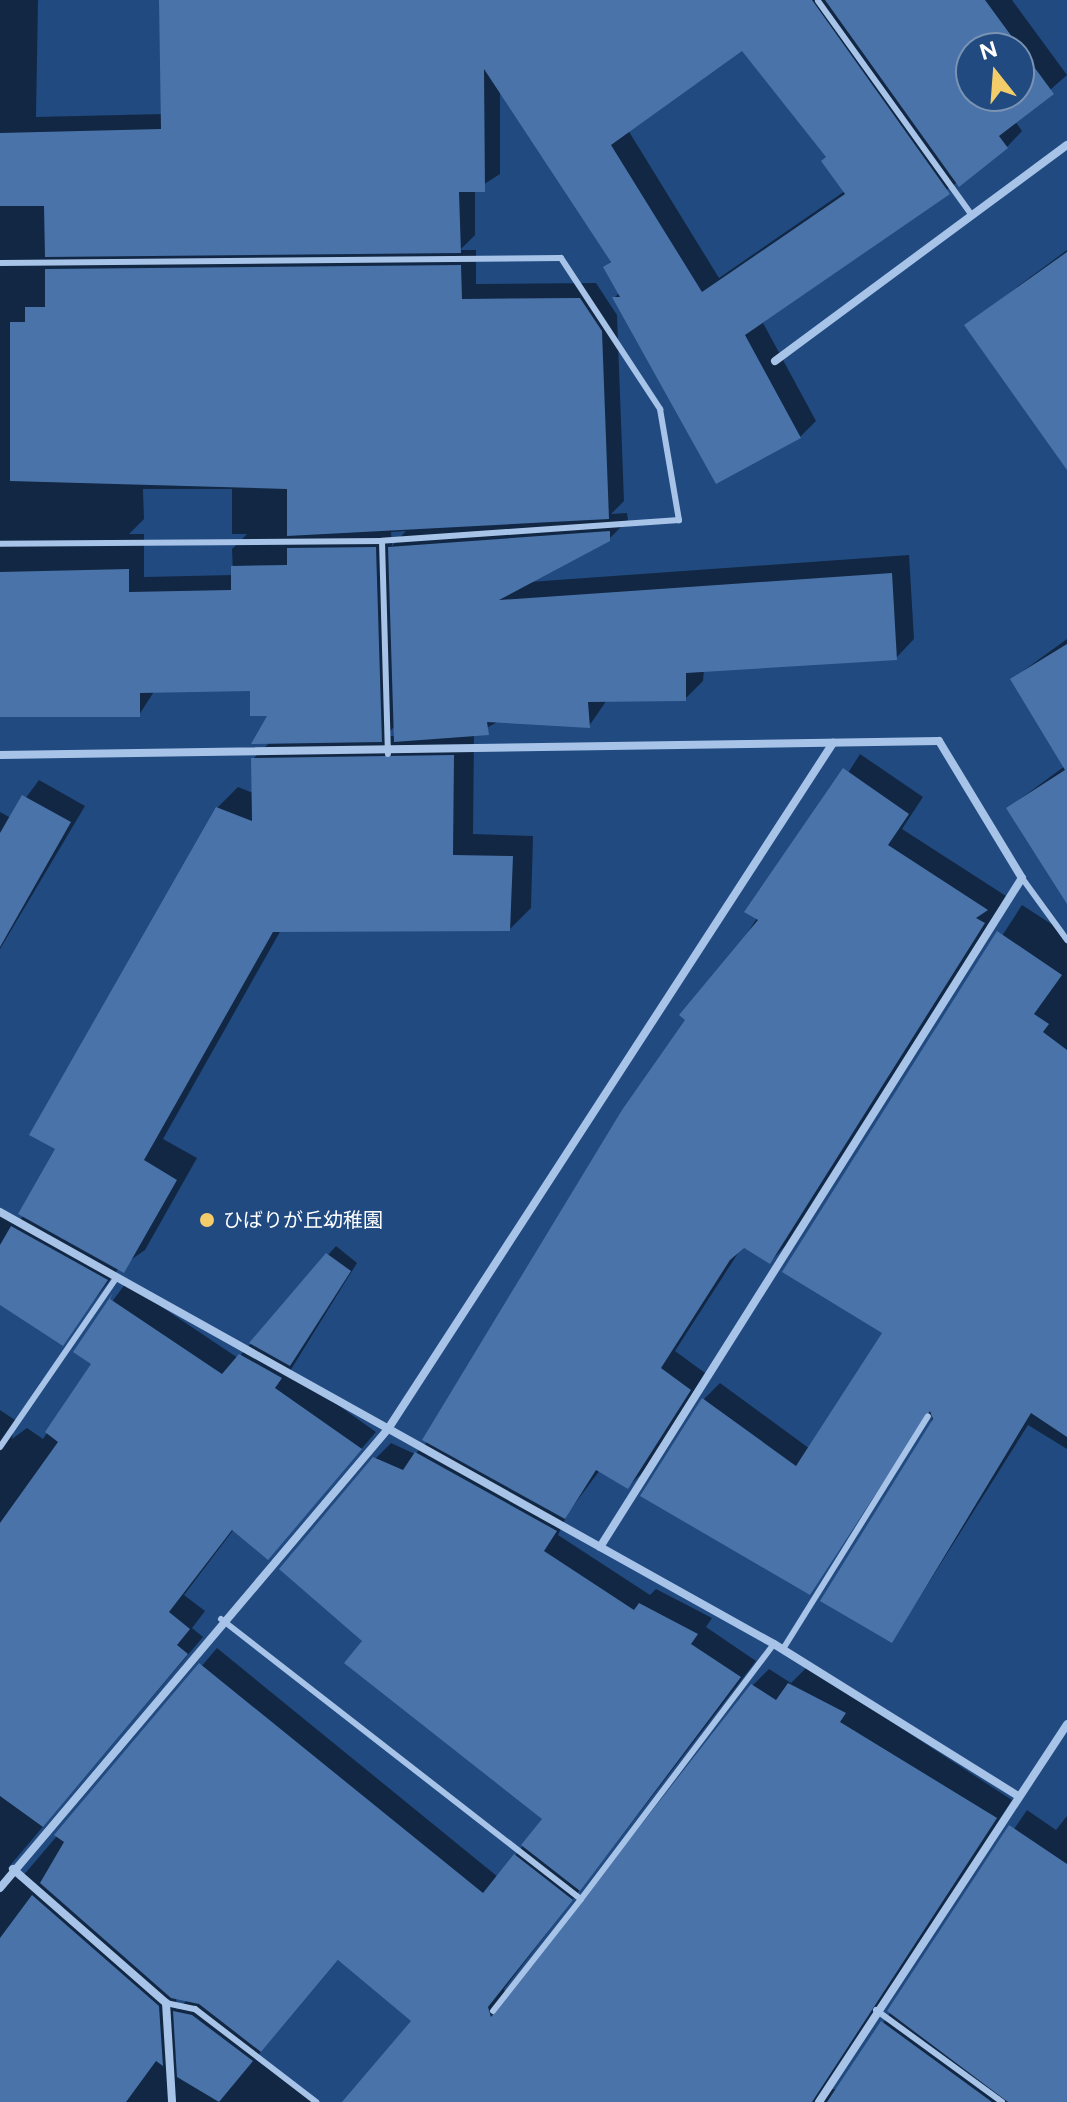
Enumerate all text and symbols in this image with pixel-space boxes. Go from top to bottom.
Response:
north arrow [955,32,1035,112]
text: N [976,35,1000,66]
place label: ひばりが丘幼稚園 [223,1208,383,1232]
marker: ひばりが丘幼稚園 [198,1211,216,1229]

